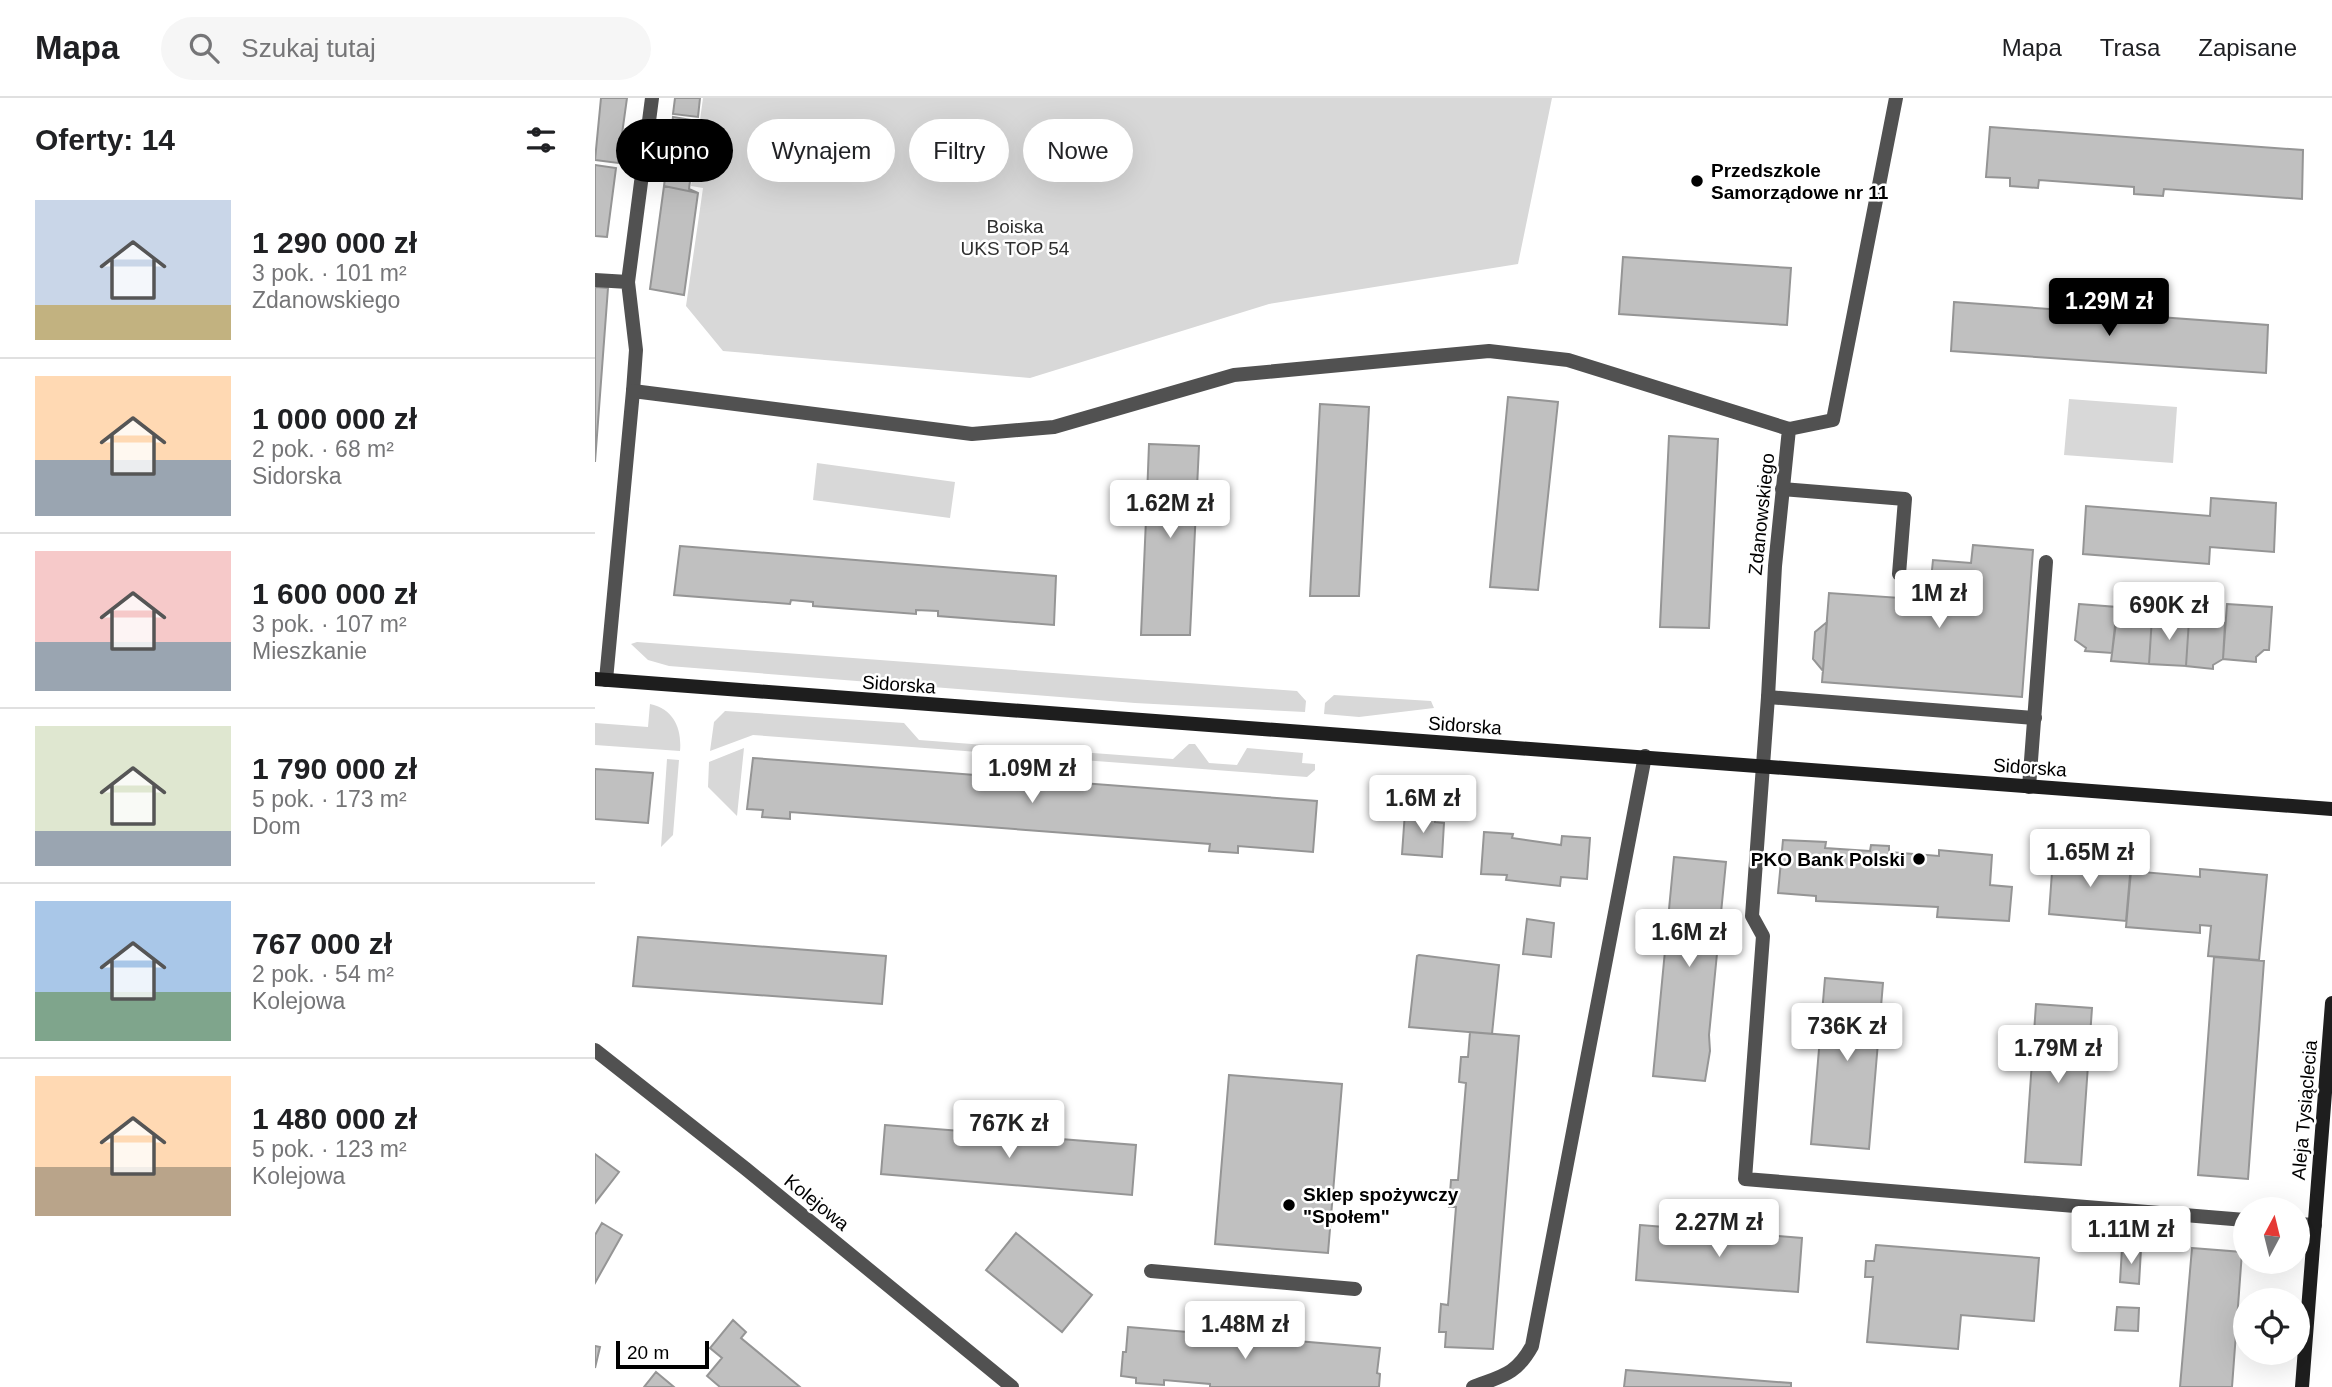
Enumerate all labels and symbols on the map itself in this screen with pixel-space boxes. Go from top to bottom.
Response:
place label: Przedszkole Samorządowe nr 11 [1711,160,1889,203]
marker: Przedszkole Samorządowe nr 11 [1689,173,1705,189]
park label: Boiska UKS TOP 54 [961,216,1070,259]
pin: 1.29M zł [2037,278,2181,338]
street label: Zdanowskiego [1745,452,1778,576]
pin: 1.62M zł [1098,480,1242,540]
pin: 1M zł [1890,570,1988,630]
pin: 690K zł [2104,582,2234,642]
street label: Sidorska [861,671,937,698]
street label: Sidorska [1427,712,1503,739]
pin: 1.09M zł [960,746,1104,805]
street label: Sidorska [1992,754,2068,781]
pin: 1.6M zł [1358,776,1488,835]
pin: 1.65M zł [2018,830,2162,889]
place label: PKO Bank Polski [1751,849,1905,870]
marker: PKO Bank Polski [1911,851,1927,867]
pin: 1.6M zł [1624,910,1754,969]
pin: 736K zł [1782,1004,1912,1063]
pin: 1.79M zł [1986,1026,2130,1085]
street label: Aleja Tysiąclecia [2288,1039,2321,1181]
pin: 767K zł [944,1100,1074,1160]
street label: Kolejowa [780,1170,854,1235]
place label: Sklep spożywczy "Społem" [1303,1184,1459,1227]
marker: Sklep spożywczy "Społem" [1281,1197,1297,1213]
north arrow [2233,1197,2310,1274]
pin: 2.27M zł [1647,1200,1791,1259]
pin: 1.11M zł [2059,1206,2203,1266]
pin: 1.48M zł [1173,1302,1317,1361]
scale bar [616,1338,709,1370]

